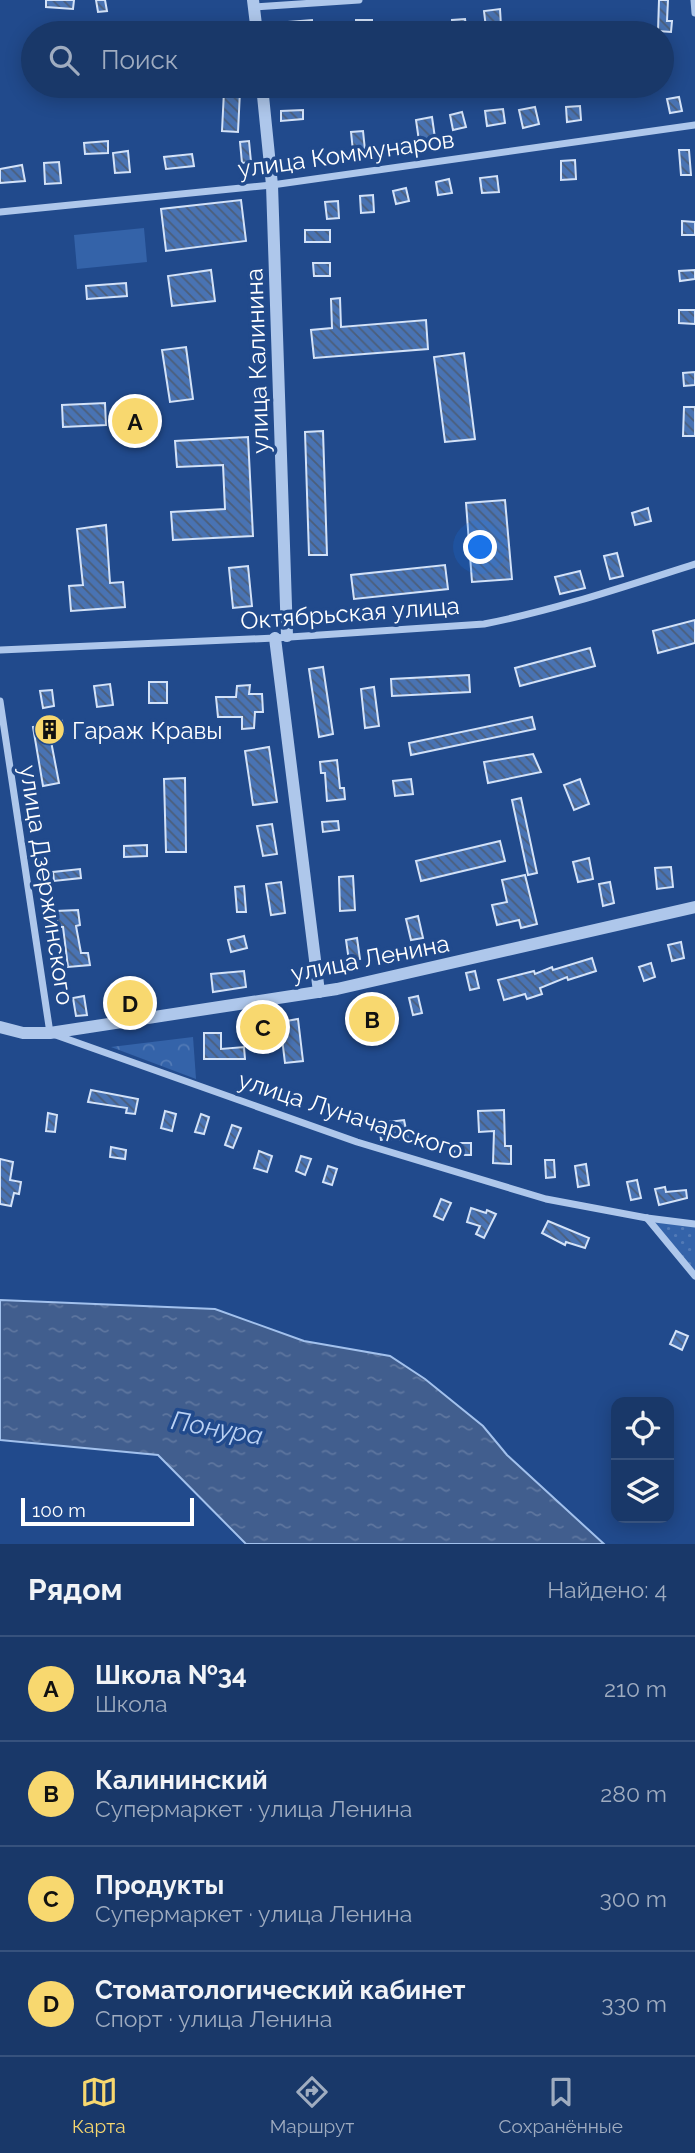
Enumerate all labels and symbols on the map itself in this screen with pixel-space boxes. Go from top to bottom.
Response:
street label: улица Коммунаров [236,124,456,184]
street label: улица Калинина [239,268,275,454]
pin: A [112,395,158,447]
your location [463,530,497,564]
street label: Октябрьская улица [239,591,461,635]
building icon: Гараж Кравы [32,713,66,747]
place label: Гараж Кравы [72,716,223,745]
street label: улица Дзержинского [14,763,80,1007]
street label: улица Ленина [288,928,452,988]
pin: D [107,977,153,1029]
pin: B [349,993,395,1045]
pin: C [240,1001,286,1053]
street label: улица Луначарского [235,1065,467,1165]
water label: Понура [169,1405,265,1451]
scale bar [21,1495,194,1527]

